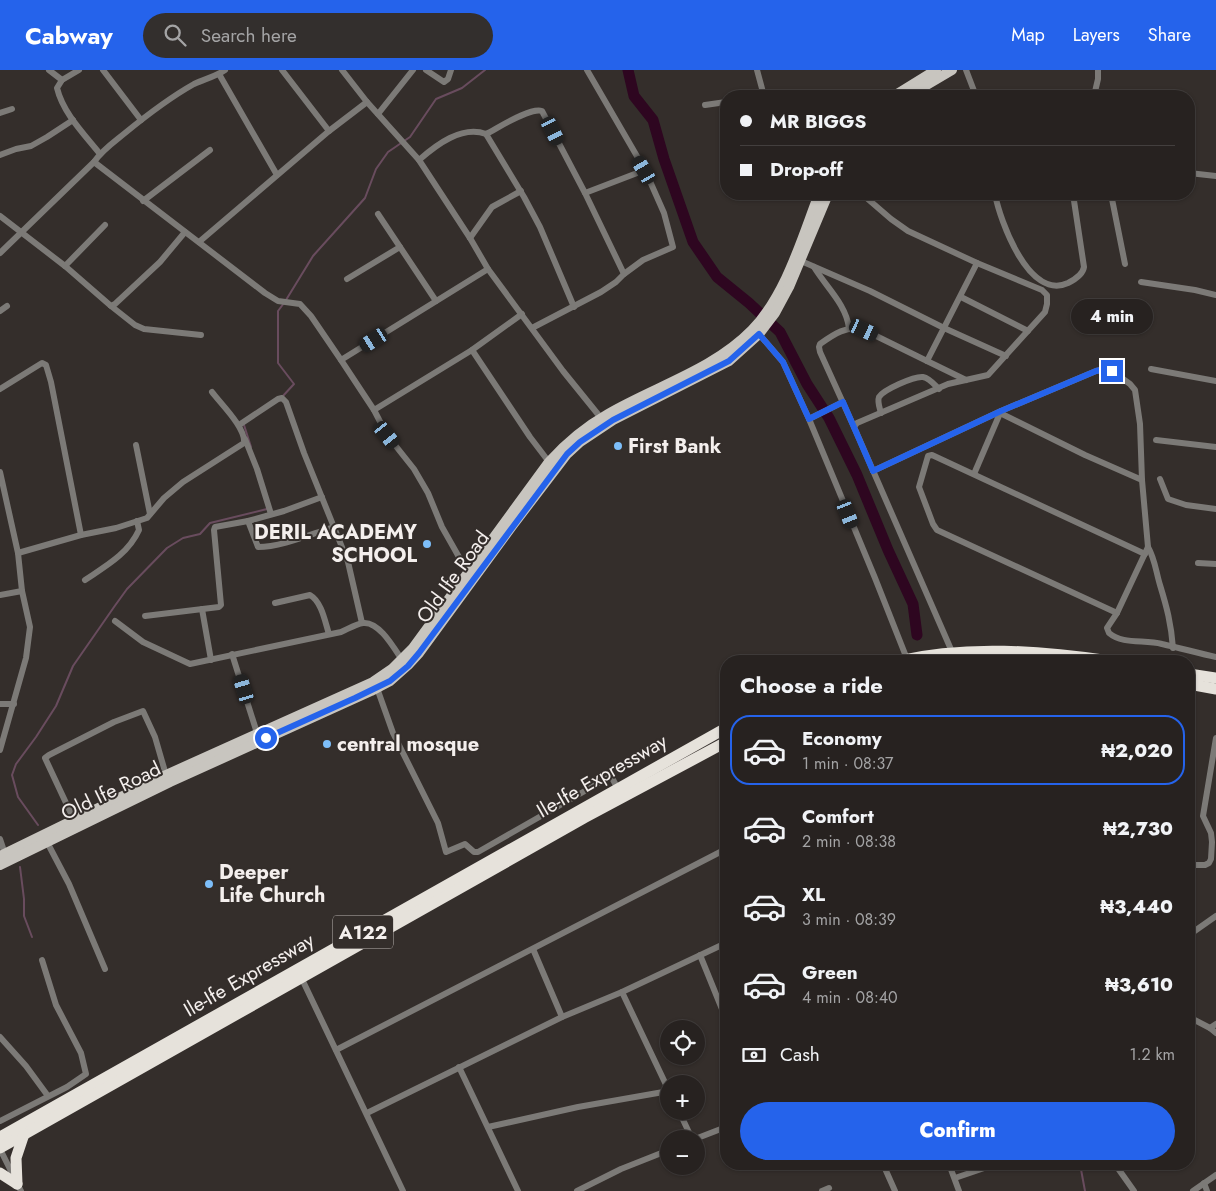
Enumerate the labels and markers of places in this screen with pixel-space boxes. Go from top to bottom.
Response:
place label: First Bank [628,432,722,461]
marker: First Bank [612,440,624,452]
place label: DERIL ACADEMY SCHOOL [254,518,418,570]
marker: DERIL ACADEMY SCHOOL [421,538,433,550]
place label: central mosque [337,730,479,759]
marker: central mosque [321,738,333,750]
place label: Deeper Life Church [219,858,326,910]
marker: Deeper Life Church [203,878,215,890]

